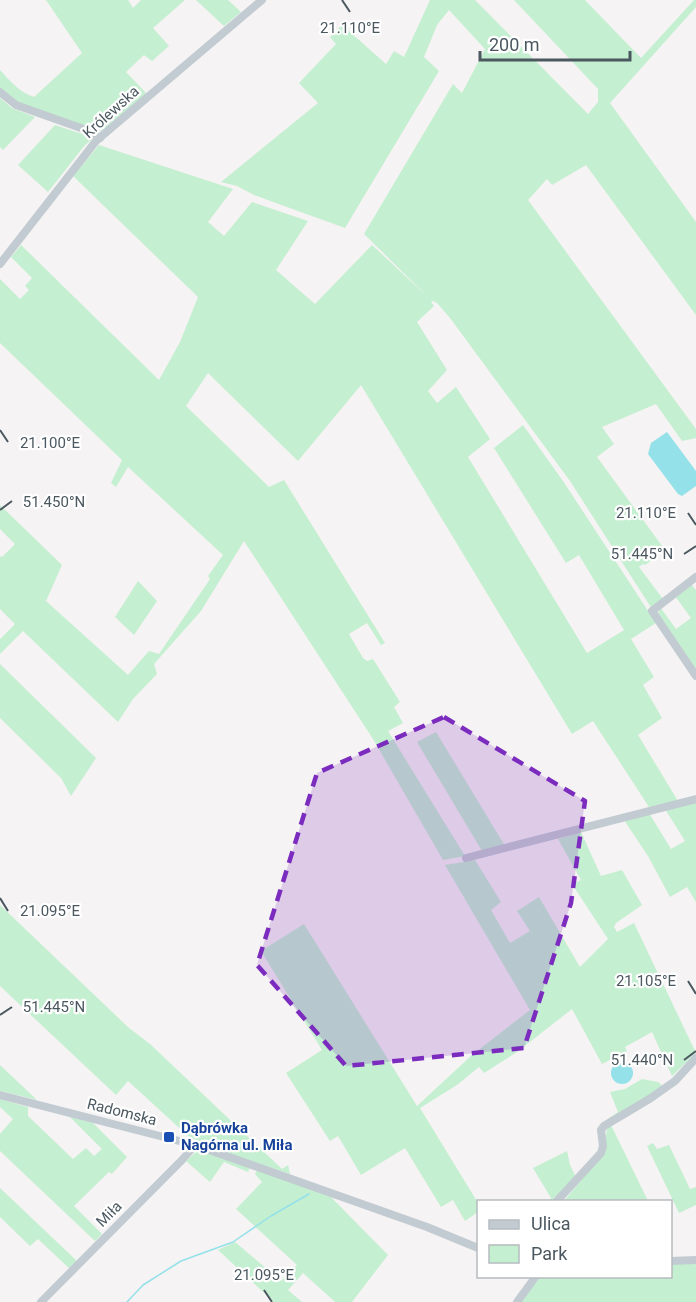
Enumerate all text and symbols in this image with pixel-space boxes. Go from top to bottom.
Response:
text: 21.110°E [320,19,381,37]
scale bar [480,24,630,62]
text: 200 m [489,34,540,55]
street label: Królewska [79,82,143,142]
text: 21.100°E [20,434,81,452]
text: 51.450°N [23,493,85,511]
text: 21.110°E [616,504,677,522]
text: 51.445°N [611,545,673,563]
text: 21.095°E [20,902,81,920]
text: 21.105°E [616,972,677,990]
text: 51.445°N [23,998,85,1016]
text: 51.440°N [611,1051,673,1069]
street label: Radomska [85,1095,159,1129]
place label: Dąbrówka Nagórna ul. Miła [181,1119,292,1154]
marker: Dąbrówka Nagórna ul. Miła [162,1130,176,1144]
street label: Miła [92,1197,126,1231]
legend [477,1200,672,1278]
text: Ulica [531,1213,571,1234]
text: Park [531,1243,568,1264]
text: 21.095°E [234,1266,295,1284]

